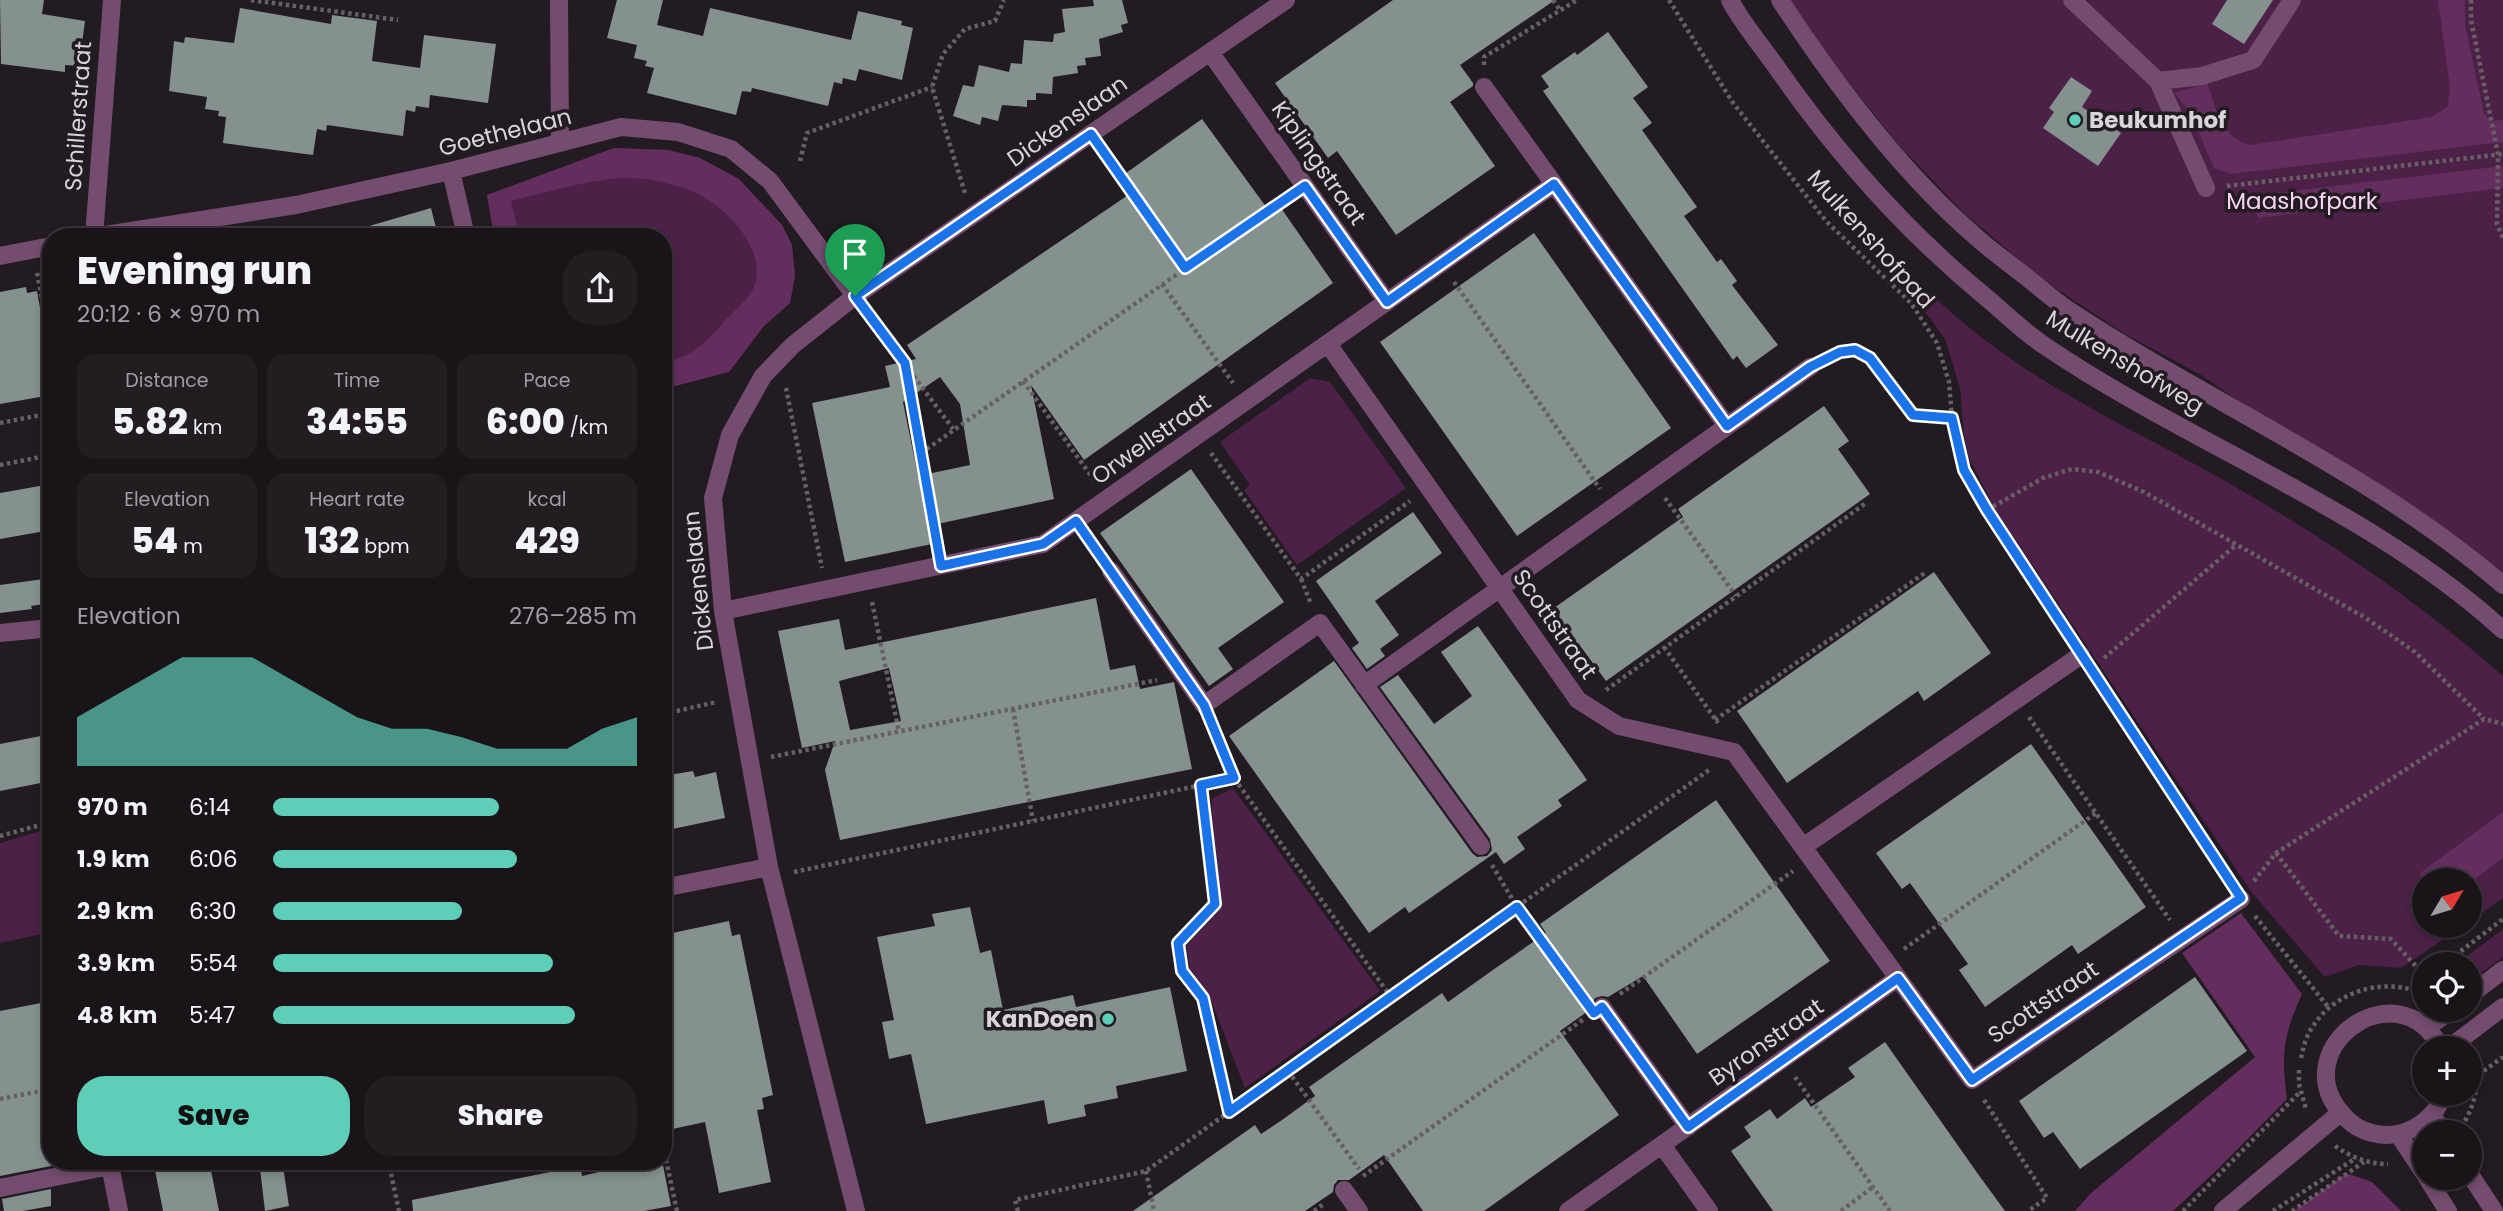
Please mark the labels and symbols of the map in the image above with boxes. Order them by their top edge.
street label: Schillerstraat [57,40,99,192]
street label: Dickenslaan [1000,68,1134,174]
street label: Kiplingstraat [1264,94,1374,232]
street label: Goethelaan [435,100,575,164]
place label: Beukumhof [2089,104,2226,136]
marker: Beukumhof [2067,112,2083,128]
street label: Mulkenshofpad [1800,163,1942,315]
park label: Maashofpark [2226,185,2378,217]
pin [825,224,885,296]
street label: Mulkenshofweg [2040,302,2210,422]
street label: Orwellstraat [1085,386,1217,492]
street label: Dickenslaan [675,510,721,652]
street label: Scottstraat [1505,563,1605,685]
north arrow [2412,868,2482,938]
street label: Scottstraat [1981,953,2105,1051]
street label: Byronstraat [1702,991,1830,1093]
place label: KanDoen [986,1003,1094,1035]
marker: KanDoen [1100,1011,1116,1027]

